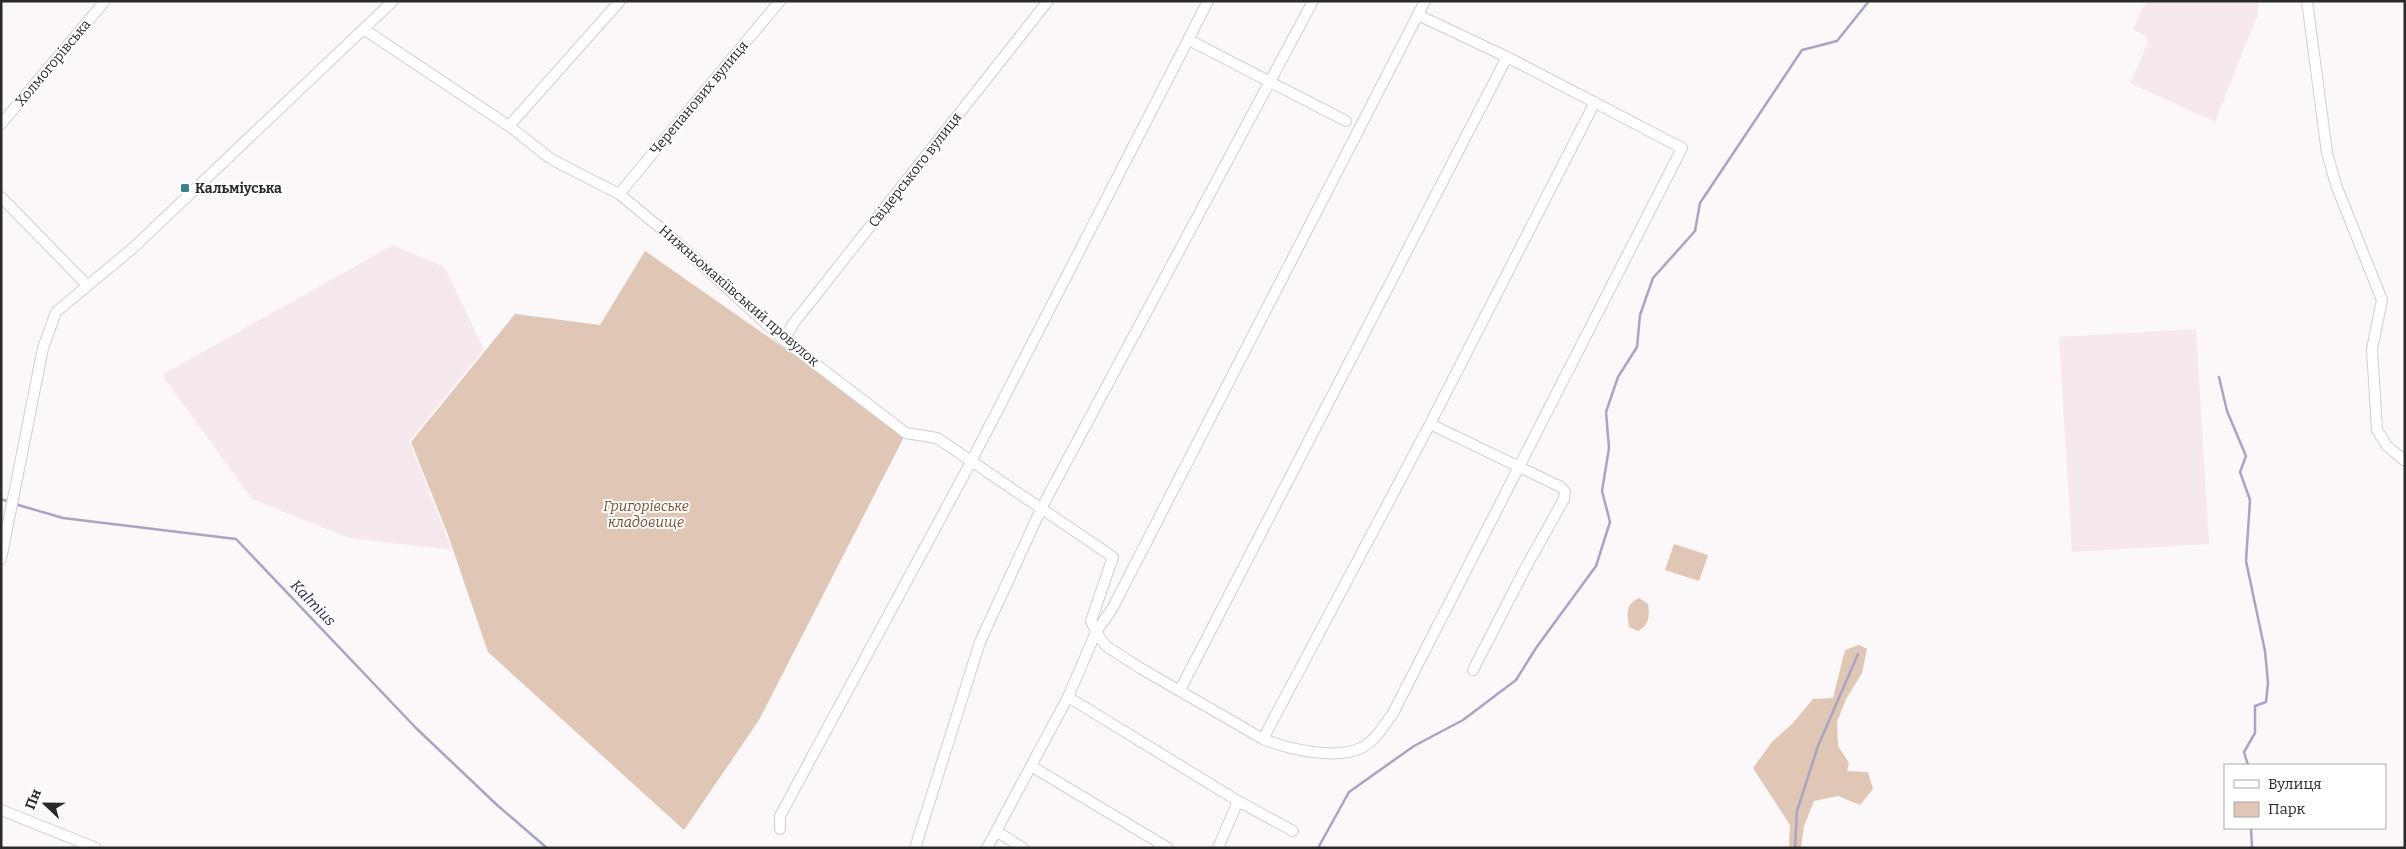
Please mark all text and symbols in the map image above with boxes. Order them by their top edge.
street label: Холмогорівська [12,16,94,110]
street label: Черепанових вулиця [646,37,752,159]
street label: Свiдерського вулиця [865,109,965,231]
place label: Кальміуська [195,180,282,197]
marker: Кальміуська [179,182,191,194]
street label: Нижньомакіївський провулок [655,222,823,371]
park label: Григорівське кладовище [603,498,689,531]
water label: Kalmius [287,576,339,630]
legend [2224,764,2386,829]
text: Вулиця [2268,775,2322,793]
north arrow [20,779,70,829]
text: Пн [22,787,45,812]
text: Парк [2268,800,2306,818]

